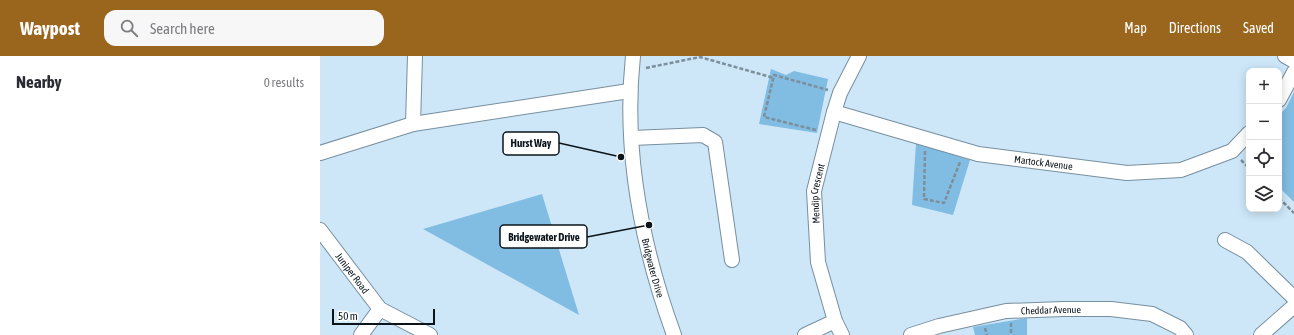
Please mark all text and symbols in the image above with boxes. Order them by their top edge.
search box [104,10,384,46]
text: Waypost [20,17,80,39]
icon: search [118,17,140,39]
text: Search here [150,20,215,37]
text: Map [1124,20,1147,36]
text: Directions [1169,20,1221,36]
text: Saved [1243,20,1274,36]
map controls [1246,68,1282,212]
button: + [1246,68,1282,104]
text: Nearby [16,72,62,92]
text: 0 results [264,75,304,90]
button: − [1246,104,1282,140]
callout: Hurst Way [503,132,559,155]
text: Hurst Way [511,137,552,149]
button: locate [1246,140,1282,176]
street label: Martock Avenue [1013,154,1074,172]
street label: Mendip Crescent [809,162,827,224]
button: layers [1246,176,1282,212]
callout: Bridgewater Drive [500,225,587,248]
text: Bridgewater Drive [508,231,580,243]
street label: Bridgwater Drive [640,237,666,299]
street label: Juniper Road [333,251,371,296]
street label: Cheddar Avenue [1021,304,1081,316]
scale bar [332,307,435,326]
text: 50 m [338,310,358,322]

